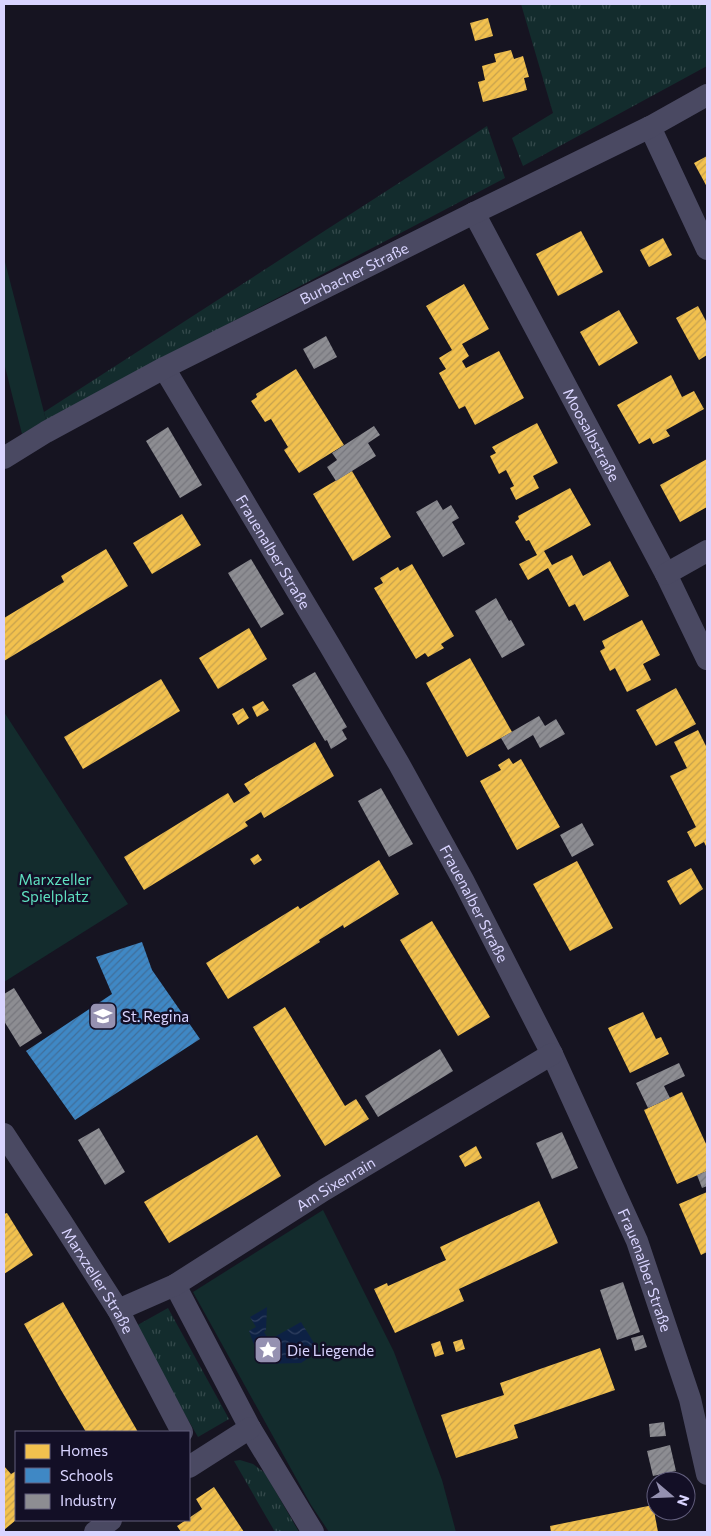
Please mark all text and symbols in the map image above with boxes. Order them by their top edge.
street label: Burbacher Straße [297,238,411,308]
street label: Moosalbstraße [560,385,624,484]
street label: Frauenalber Straße [233,491,315,612]
street label: Frauenalber Straße [436,842,512,965]
park label: Marxzeller Spielplatz [19,870,91,905]
school or university icon: St. Regina [88,1001,118,1031]
place label: St. Regina [122,1007,189,1025]
street label: Am Sixenrain [292,1153,378,1215]
street label: Frauenalber Straße [614,1206,676,1334]
street label: Marxzeller Straße [58,1224,138,1336]
place icon: Die Liegende [253,1335,283,1365]
place label: Die Liegende [287,1341,374,1359]
legend [15,1431,190,1521]
text: Homes [60,1441,108,1459]
text: Schools [60,1466,114,1484]
north arrow [646,1471,696,1521]
text: Industry [60,1491,117,1509]
text: N [674,1493,694,1508]

